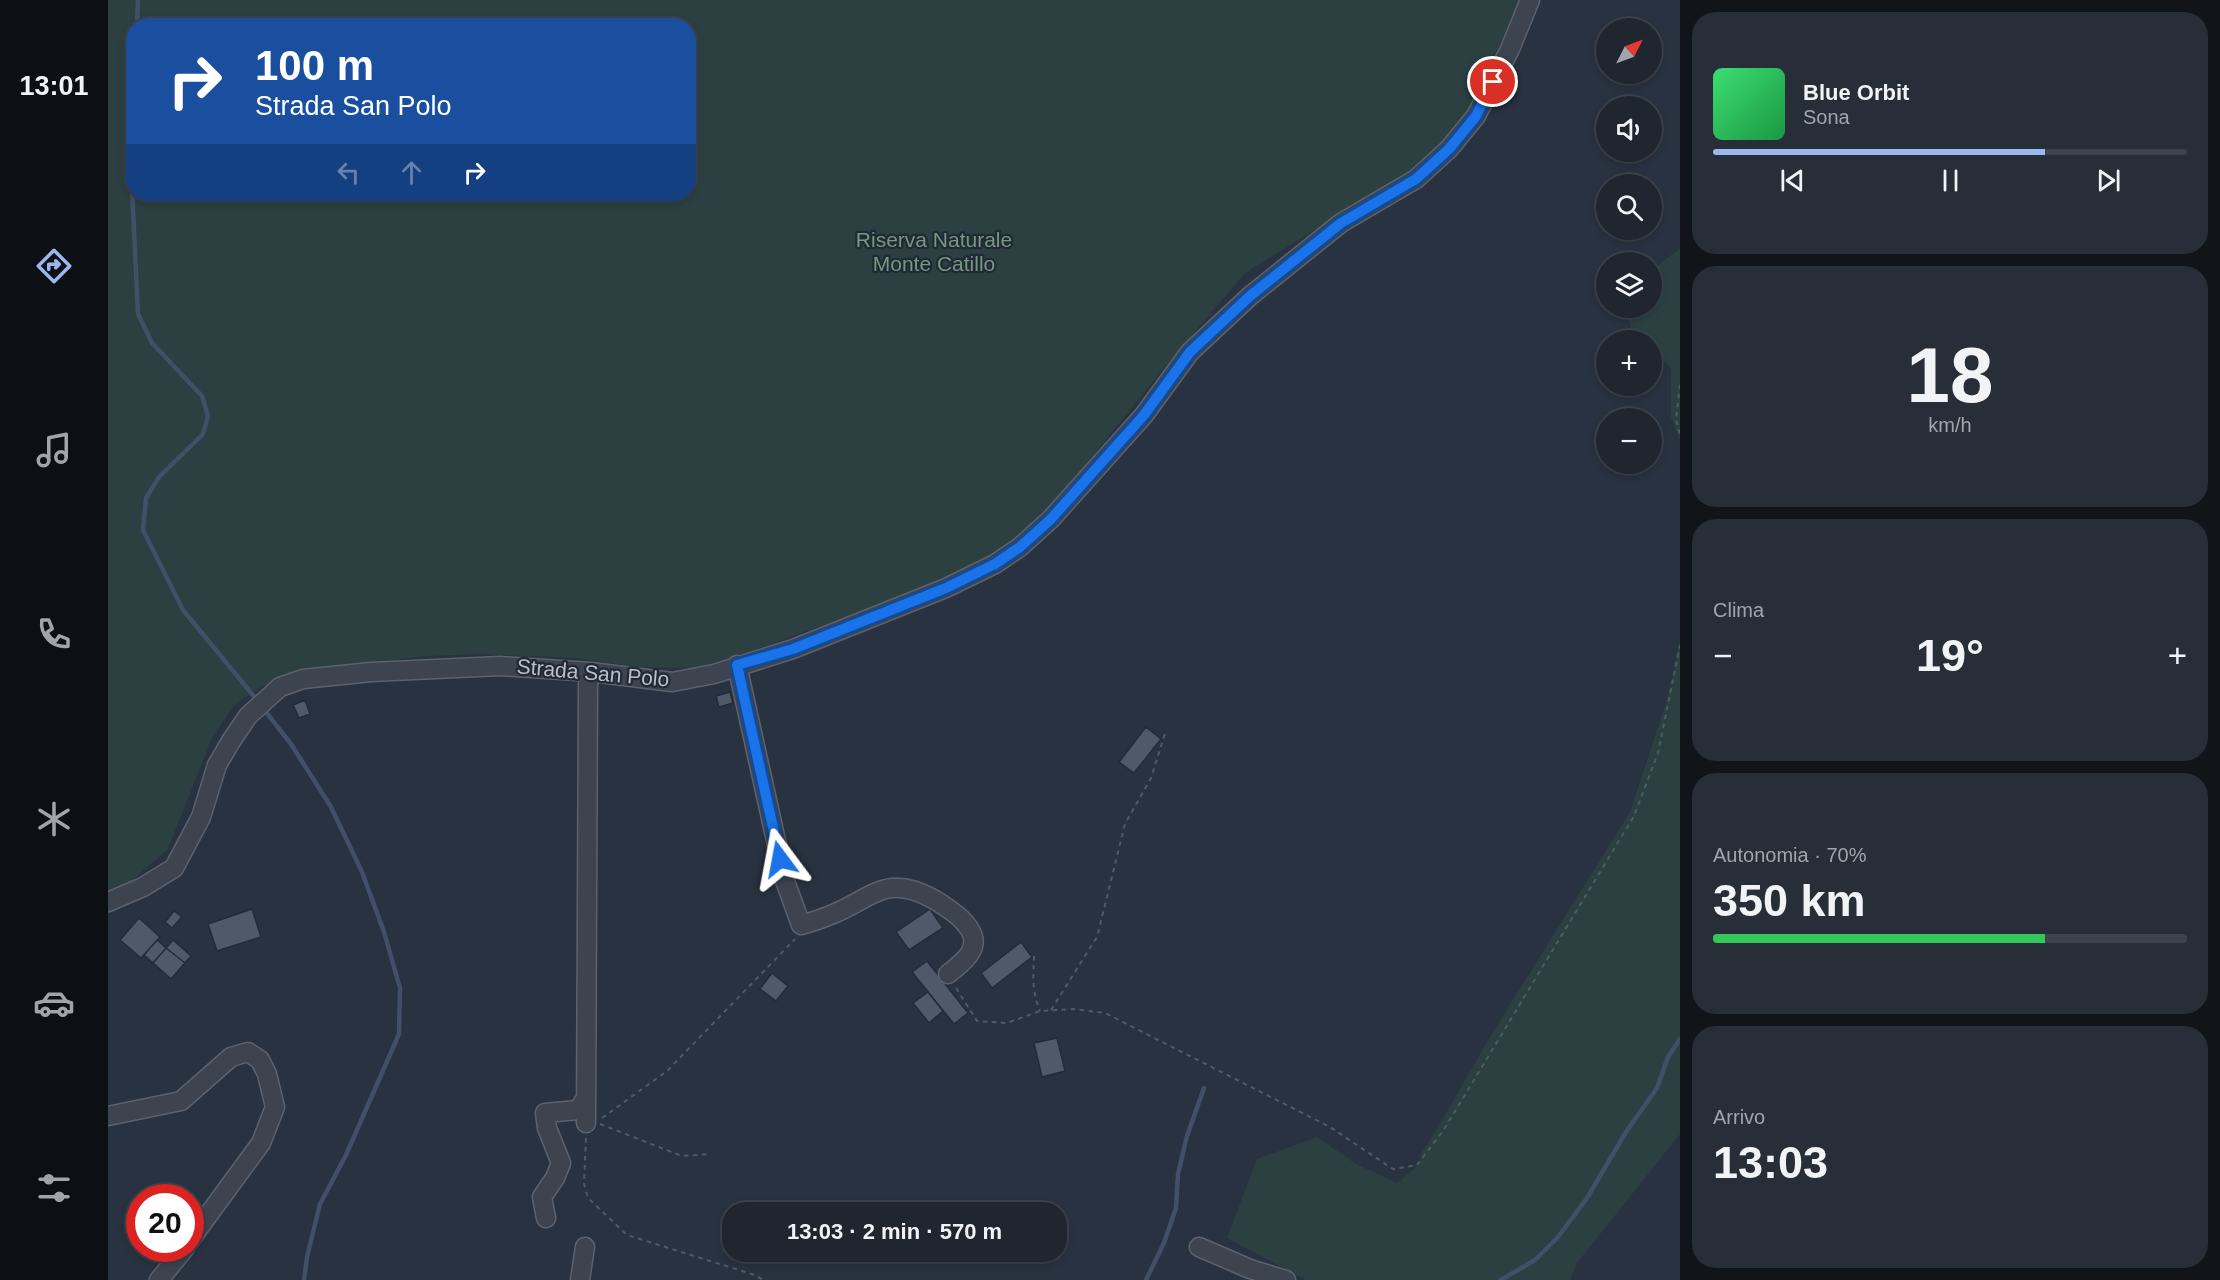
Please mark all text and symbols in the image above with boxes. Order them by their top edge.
north arrow [1596,18,1662,84]
map controls [1596,18,1662,474]
icon: right [156,42,234,120]
text: 100 m [255,42,374,89]
pin [1467,56,1518,107]
icon: arrive [1476,65,1509,98]
text: 13:01 [19,71,89,101]
text: Blue Orbit [1803,80,1909,105]
text: Strada San Polo [255,91,452,121]
button: sound [1596,96,1662,162]
text: Sona [1803,106,1850,128]
icon: left [332,156,365,189]
icon: ahead [395,156,428,189]
icon: right [458,156,491,189]
icon: previous [1776,164,1809,197]
icon: pause [1934,164,1967,197]
icon: next [2092,164,2125,197]
button: search [1596,174,1662,240]
park label: Riserva Naturale Monte Catillo [856,228,1012,275]
icon: directions [33,245,75,287]
button: layers [1596,252,1662,318]
button: + [1596,330,1662,396]
text: 18 [1907,331,1993,419]
button: − [1596,408,1662,474]
text: km/h [1928,414,1972,436]
icon: music [33,429,75,471]
text: Clima [1713,599,1764,621]
icon: phone [33,613,75,655]
text: 19° [1916,630,1984,681]
text: − [1713,637,1732,674]
text: + [2168,637,2187,674]
street label: Strada San Polo [516,654,670,691]
icon: climate [33,798,75,840]
position arrow [748,827,812,891]
text: Autonomia · 70% [1713,844,1866,866]
text: 350 km [1713,875,1866,926]
icon: car [33,982,75,1024]
text: Arrivo [1713,1106,1765,1128]
text: 13:03 [1713,1137,1828,1188]
icon: filters [33,1167,75,1209]
speed limit sign: 20 [126,1184,204,1262]
text: 13:03 · 2 min · 570 m [787,1219,1002,1244]

